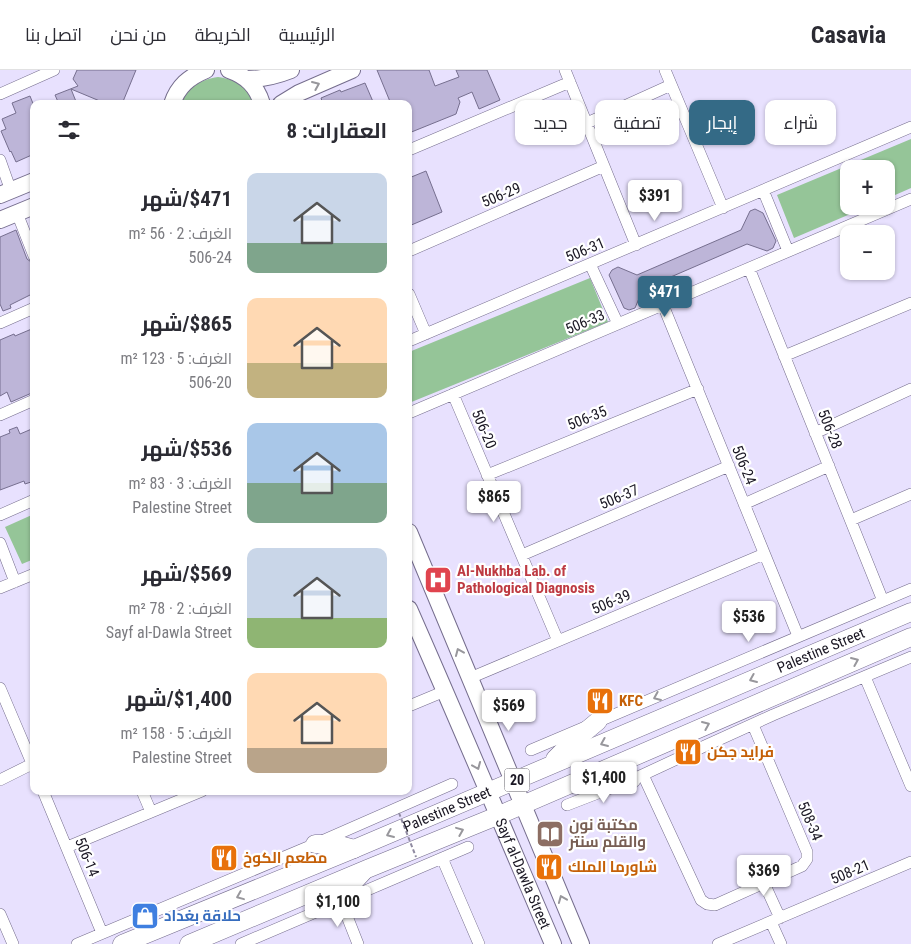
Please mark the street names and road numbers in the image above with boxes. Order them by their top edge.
street label: 506-29 [479,179,523,211]
street label: 506-31 [563,234,607,266]
street label: 506-33 [563,306,607,338]
street label: 506-35 [565,402,609,434]
street label: 506-20 [468,407,500,451]
street label: 506-28 [814,407,846,451]
street label: 506-24 [728,443,760,487]
street label: 506-37 [597,481,641,513]
street label: 506-39 [589,586,633,618]
street label: Palestine Street [774,624,867,677]
road number: 20 [504,768,530,792]
street label: Palestine Street [401,783,494,836]
street label: 508-34 [794,799,826,843]
street label: Sayf al-Dawla Street [491,815,554,932]
street label: 506-14 [71,835,103,879]
street label: 508-21 [828,856,872,888]

